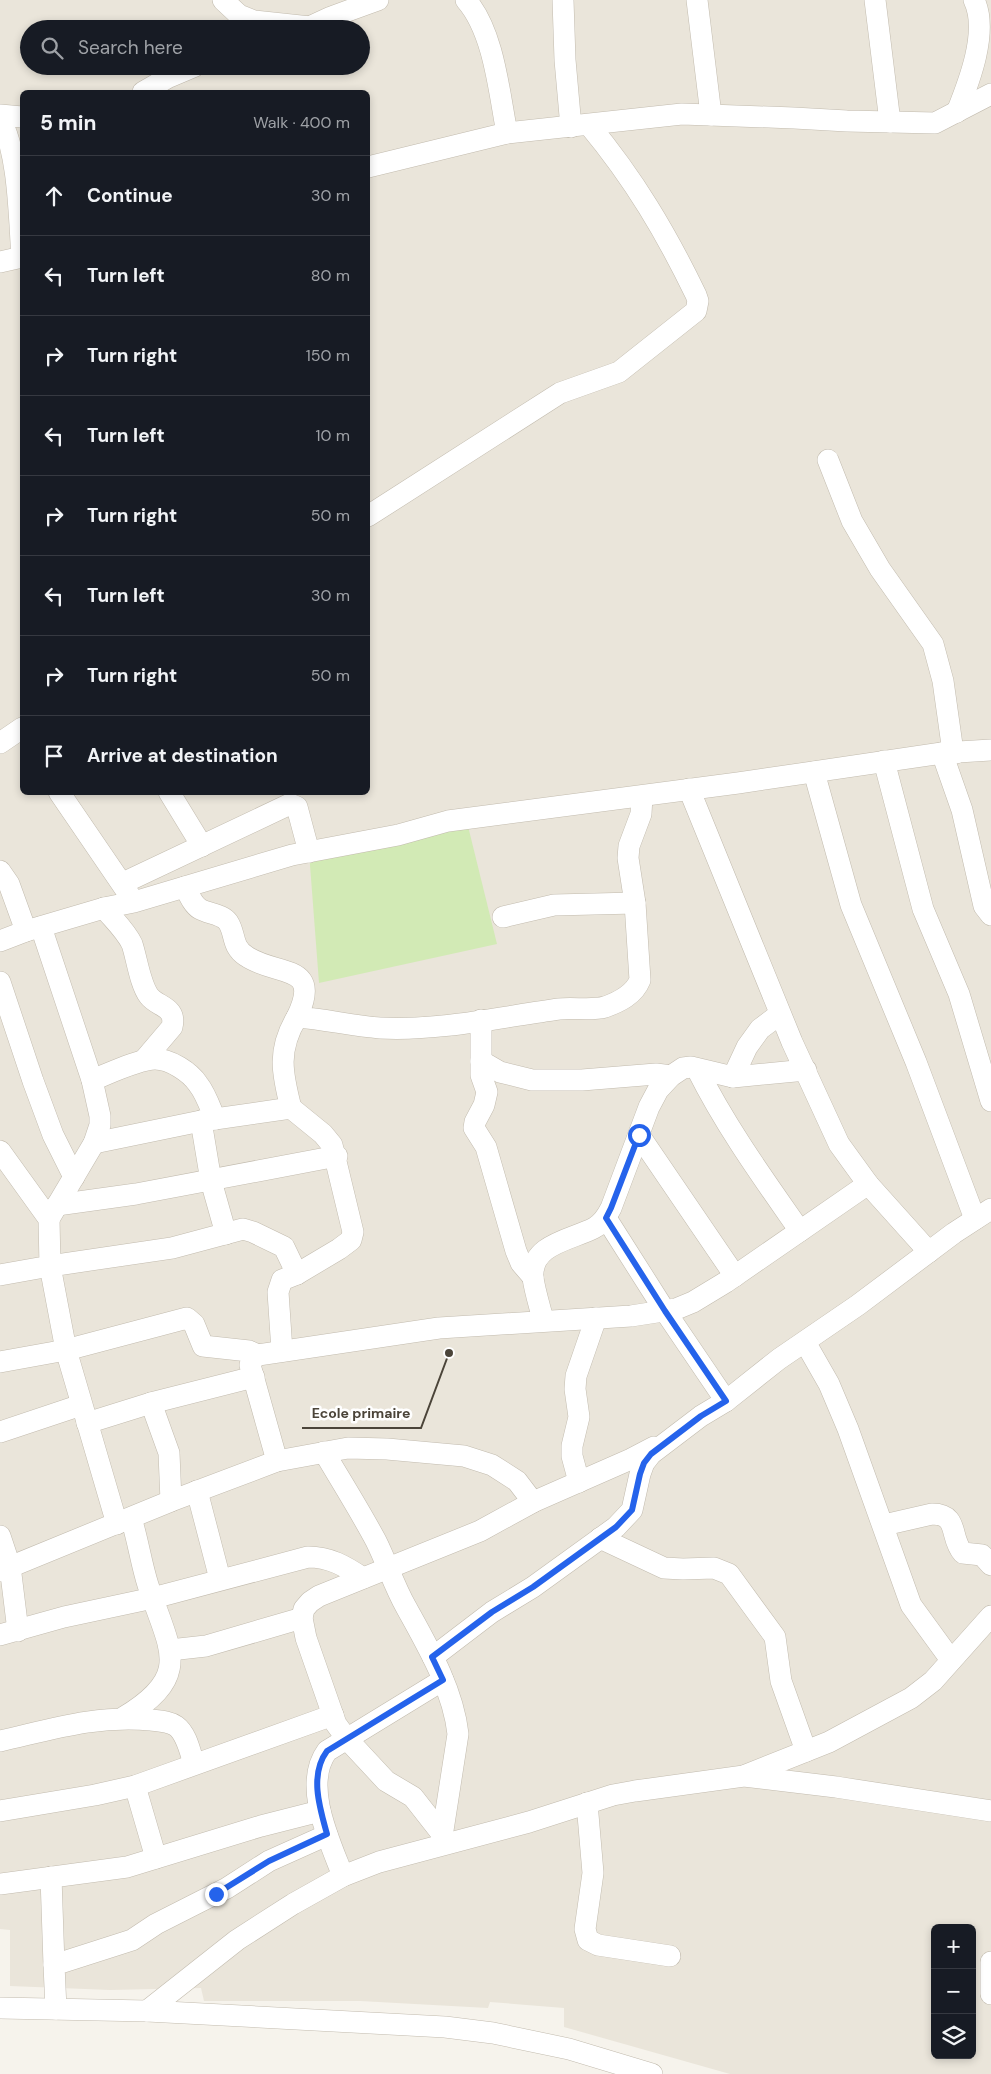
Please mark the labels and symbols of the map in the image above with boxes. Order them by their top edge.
route start [628,1124,651,1147]
callout: Ecole primaire [302,1399,421,1428]
text: Ecole primaire [312,1404,410,1422]
route end [205,1883,228,1906]

